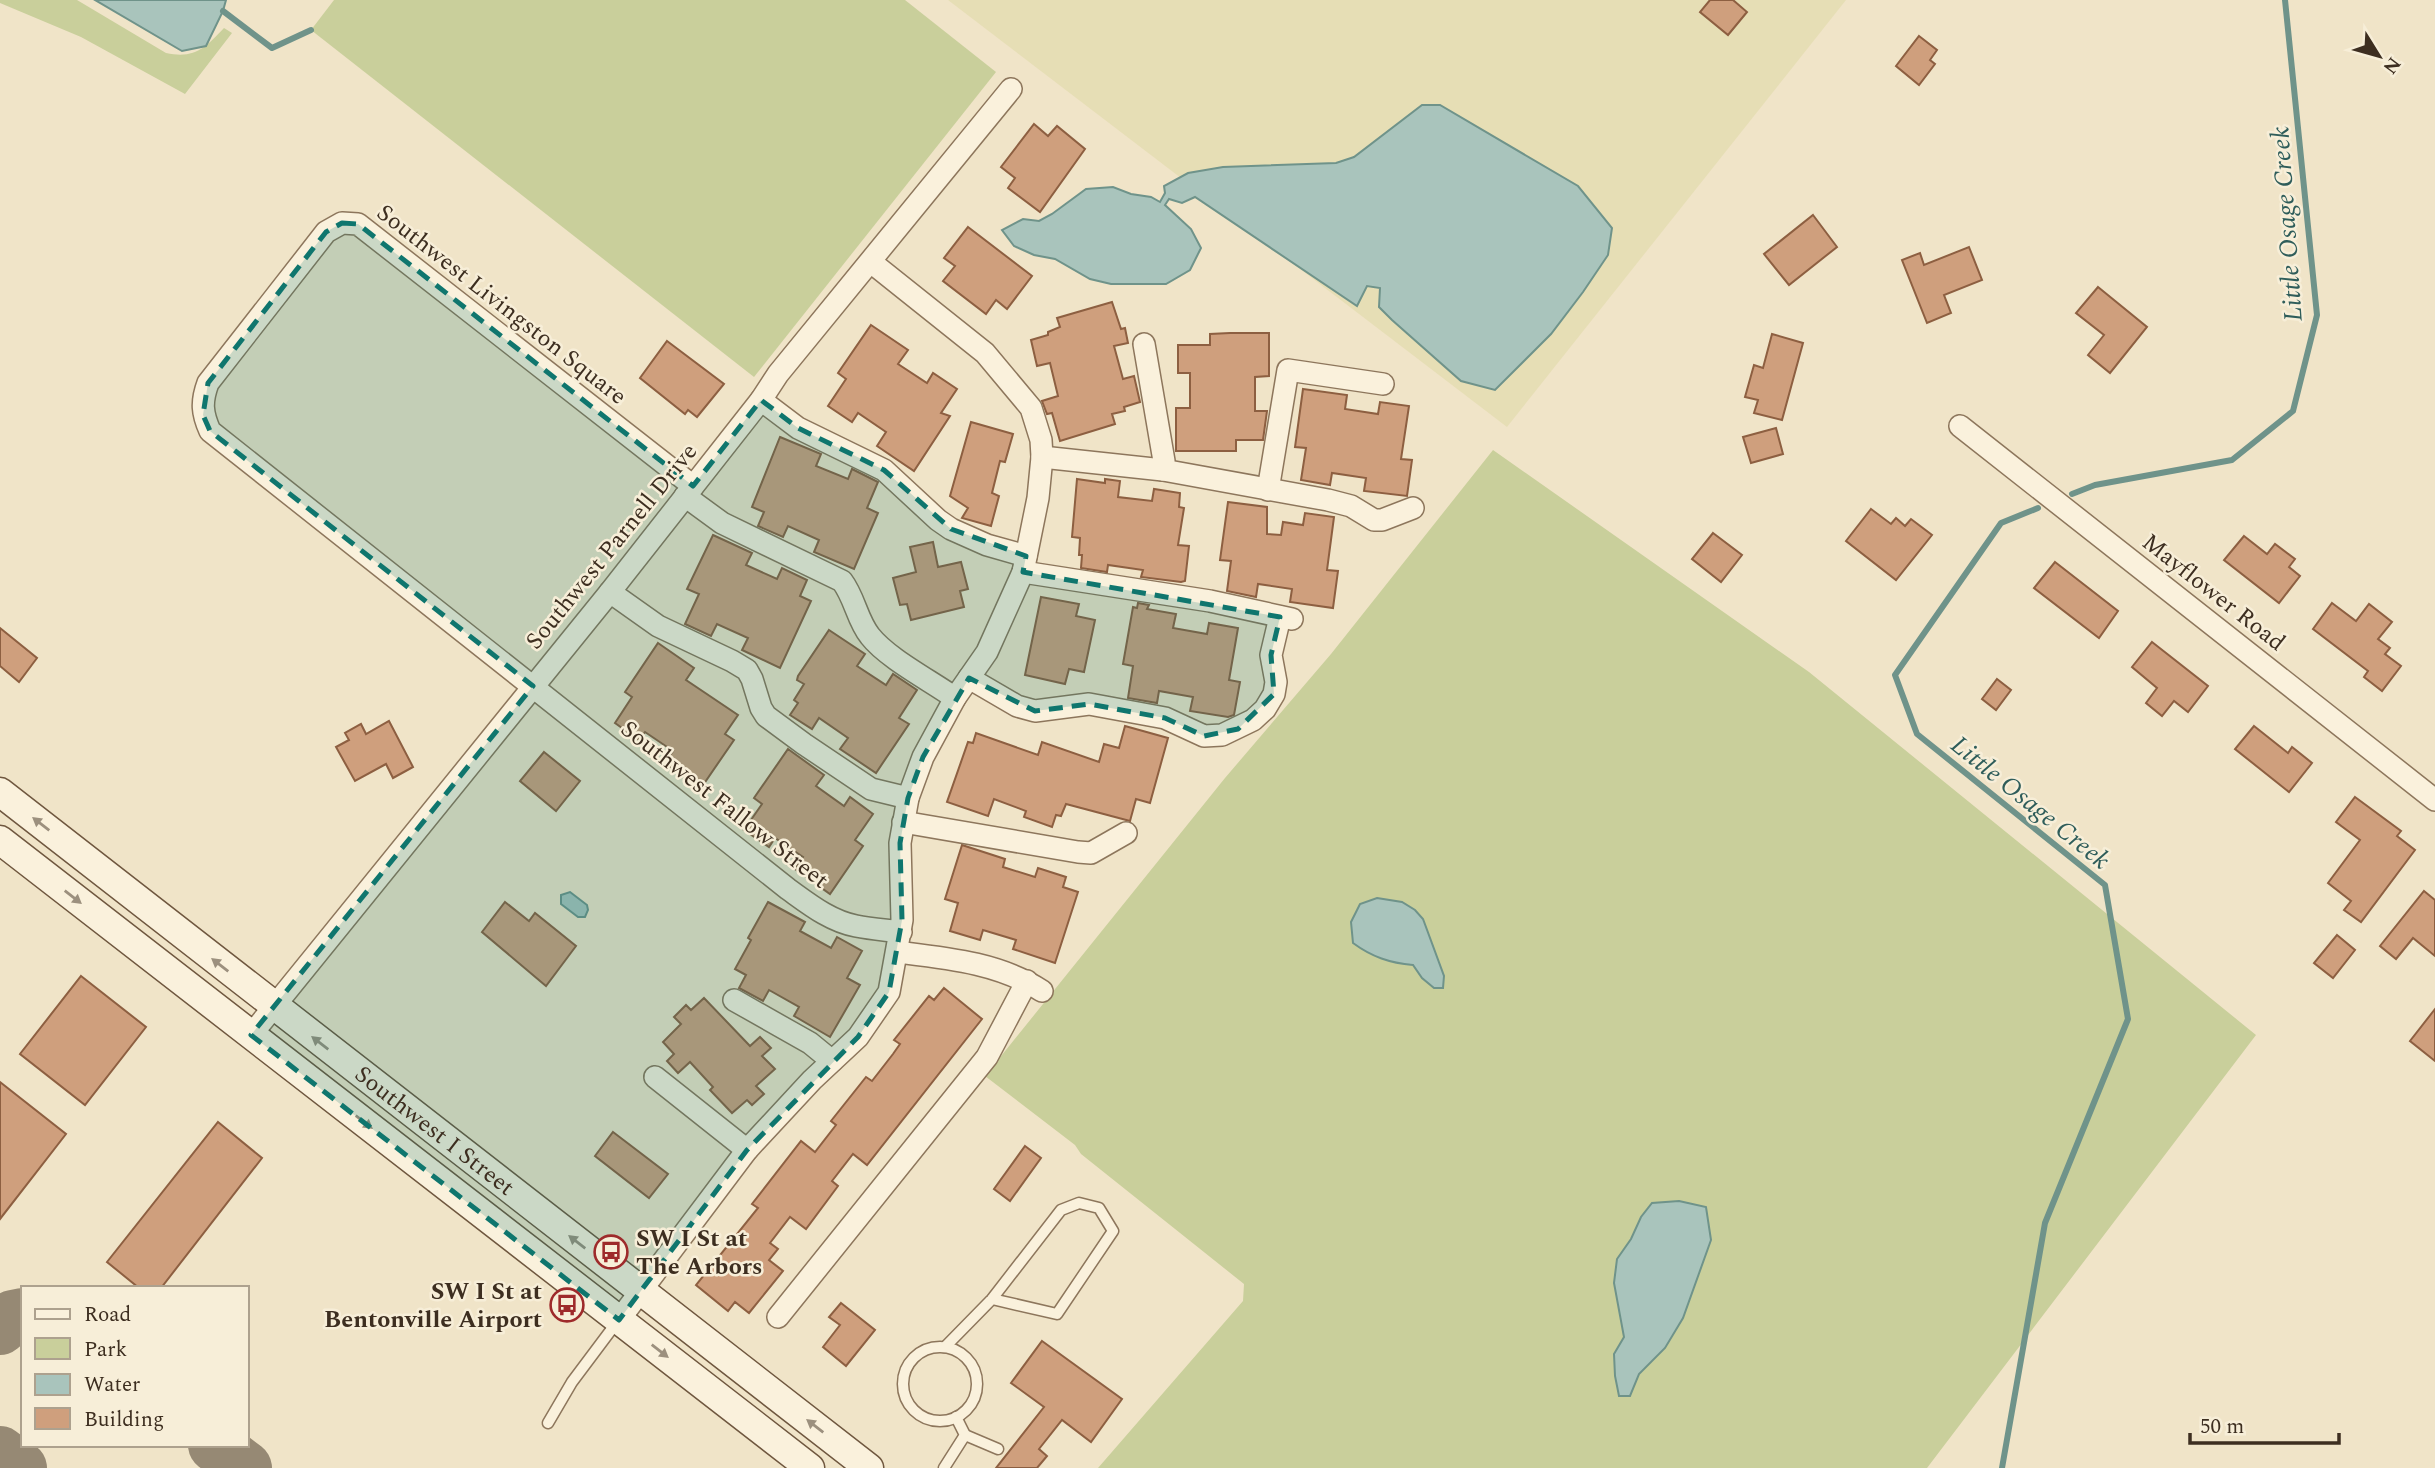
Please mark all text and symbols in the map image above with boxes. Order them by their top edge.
north arrow [2344,21,2414,91]
text: N [2375,50,2408,80]
water label: Little Osage Creek [2260,125,2314,323]
street label: Southwest Livingston Square [369,195,634,414]
street label: Southwest Parnell Drive [517,436,707,658]
street label: Mayflower Road [2134,525,2293,660]
street label: Southwest Fallow Street [612,712,836,898]
water label: Little Osage Creek [1942,726,2119,880]
one-way arrow [32,818,50,832]
one-way arrow [64,889,82,904]
one-way arrow [211,958,229,972]
one-way arrow [311,1035,329,1050]
street label: Southwest I Street [346,1057,522,1205]
one-way arrow [354,1114,372,1129]
place label: SW I St at The Arbors [636,1221,762,1285]
bus stop icon: SW I St at The Arbors [592,1233,630,1271]
one-way arrow [568,1235,586,1250]
place label: SW I St at Bentonville Airport [324,1274,542,1338]
legend [21,1286,248,1447]
bus stop icon: SW I St at Bentonville Airport [548,1286,586,1324]
text: Road [84,1299,131,1331]
text: Park [84,1334,128,1366]
one-way arrow [650,1344,668,1359]
text: Water [84,1369,140,1401]
scale bar [2190,1402,2339,1446]
text: Building [84,1404,164,1436]
text: 50 m [2200,1411,2244,1443]
one-way arrow [806,1420,824,1434]

